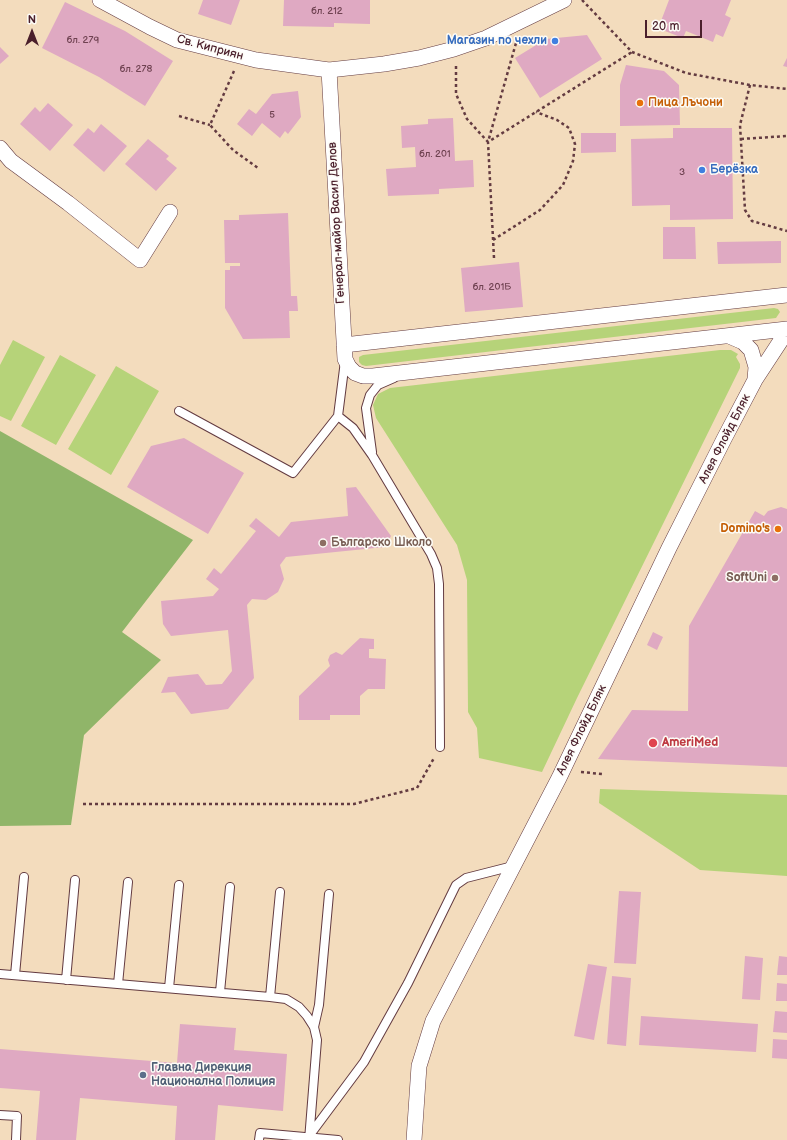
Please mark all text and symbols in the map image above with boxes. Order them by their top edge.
house number: бл. 212 [311,5,343,17]
north arrow [12,12,52,52]
scale bar [647,12,704,38]
text: N [28,13,36,26]
text: 20 m [652,19,679,34]
street label: Св. Киприян [175,32,245,64]
house number: бл. 279 [67,34,99,46]
place label: Магазин по чехли [447,34,547,48]
marker: Магазин по чехли [550,36,560,46]
house number: бл. 278 [120,63,152,75]
place label: Пица Лъчони [648,96,723,110]
marker: Пица Лъчони [635,98,645,108]
house number: 5 [269,109,275,121]
street label: Генерал-майор Васил Делов [326,142,348,304]
house number: бл. 201 [419,148,451,160]
place label: Берёзка [710,163,758,177]
marker: Берёзка [697,165,707,175]
house number: 3 [679,166,685,178]
house number: бл. 201Б [473,281,511,293]
street label: Алея Флойд Бляк [696,392,754,486]
place label: Domino's [720,522,770,536]
marker: Domino's [773,524,783,534]
place label: Българско Школо [331,536,432,550]
marker: Българско Школо [318,538,328,548]
place label: SoftUni [726,571,767,585]
marker: SoftUni [770,573,780,583]
street label: Алея Флойд Бляк [554,683,610,777]
place label: AmeriMed [662,736,718,750]
marker: AmeriMed [647,737,659,749]
place label: Главна Дирекция Национална Полиция [151,1061,275,1089]
marker: Главна Дирекция Национална Полиция [138,1070,148,1080]

